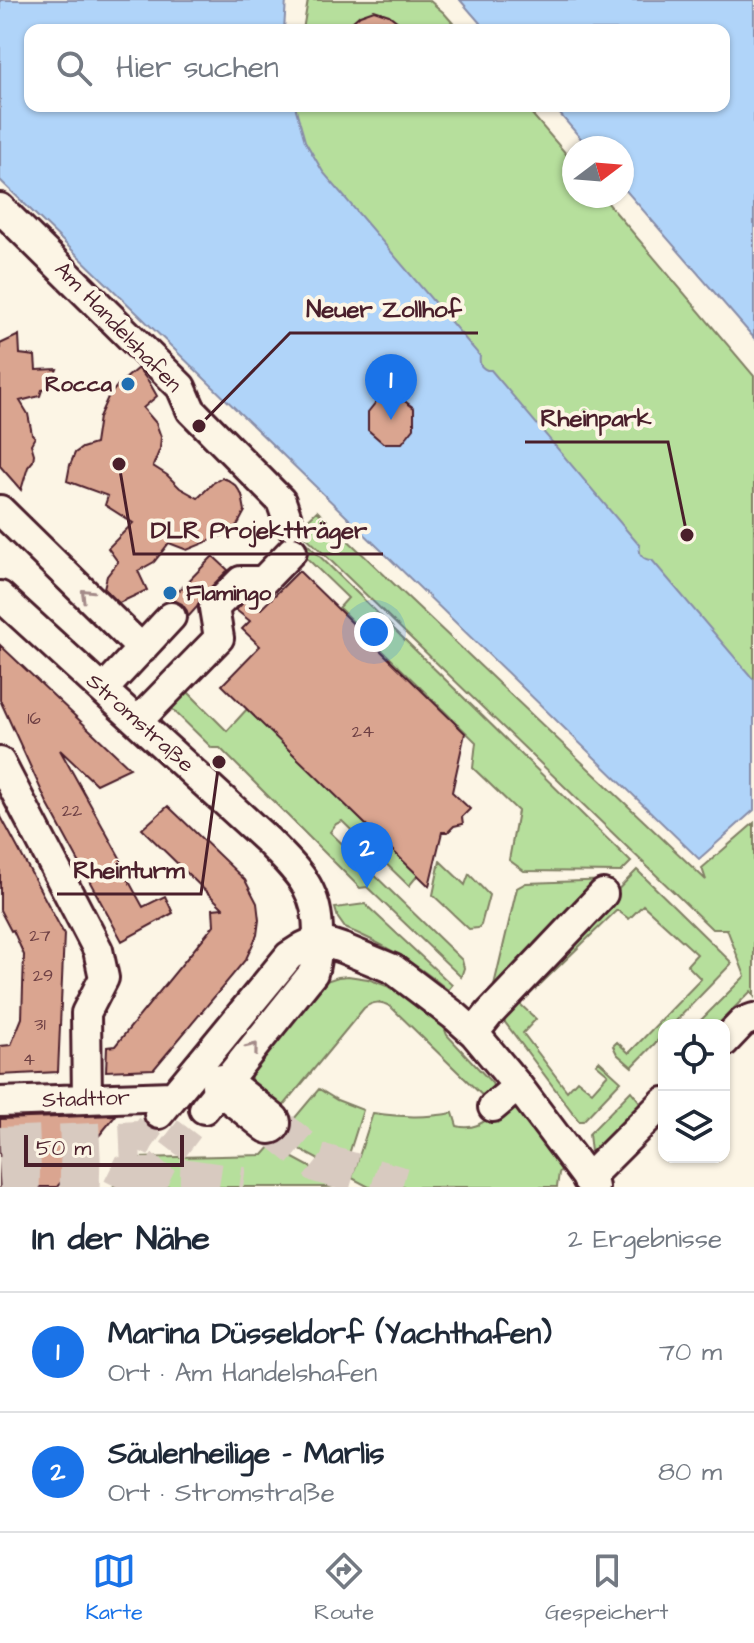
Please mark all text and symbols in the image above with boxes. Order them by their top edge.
search box [24,24,730,112]
icon: search [52,46,96,90]
text: Hier suchen [116,47,279,89]
north arrow [562,136,634,208]
street label: Am Handelshafen [47,255,189,399]
callout: Neuer Zollhof [290,285,478,333]
text: Neuer Zollhof [306,293,463,327]
pin: 1 [365,354,417,420]
place label: Rocca [45,369,113,400]
marker: Rocca [119,375,137,393]
callout: Rheinpark [525,394,668,442]
text: Rheinpark [540,402,652,436]
callout: DLR Projektträger [134,506,383,554]
text: DLR Projektträger [151,514,368,549]
place label: Flamingo [186,578,272,610]
marker: Flamingo [161,584,179,602]
one-way arrow [81,589,95,603]
your location [354,612,394,652]
street label: Stromstraße [79,666,201,780]
house number: 16 [27,706,41,731]
house number: 24 [352,719,374,744]
house number: 22 [62,798,83,823]
pin: 2 [341,822,393,888]
callout: Rheinturm [57,846,201,894]
text: Rheinturm [73,854,185,888]
house number: 27 [29,923,51,948]
house number: 29 [33,963,53,988]
house number: 31 [34,1012,46,1037]
map controls [658,1019,730,1163]
button: locate [658,1019,730,1091]
one-way arrow [244,1043,258,1058]
house number: 4 [23,1047,35,1072]
street label: Stadttor [42,1082,130,1116]
button: layers [658,1091,730,1163]
scale bar [24,1131,184,1167]
text: 50 m [36,1133,91,1164]
text: In der Nähe [32,1215,210,1263]
text: 2 Ergebnisse [568,1221,722,1257]
text: Marina Düsseldorf (Yachthafen) [108,1313,552,1355]
text: 1 [56,1334,60,1370]
text: 70 m [659,1334,722,1370]
text: Ort · Am Handelshafen [108,1355,377,1391]
text: Säulenheilige - Marlis [108,1433,385,1475]
text: 2 [51,1454,65,1490]
text: 80 m [658,1454,722,1490]
text: Ort · Stromstraße [108,1475,335,1511]
tab: Karte [86,1549,143,1628]
tab: Route [314,1549,374,1628]
tab: Gespeichert [545,1549,668,1628]

